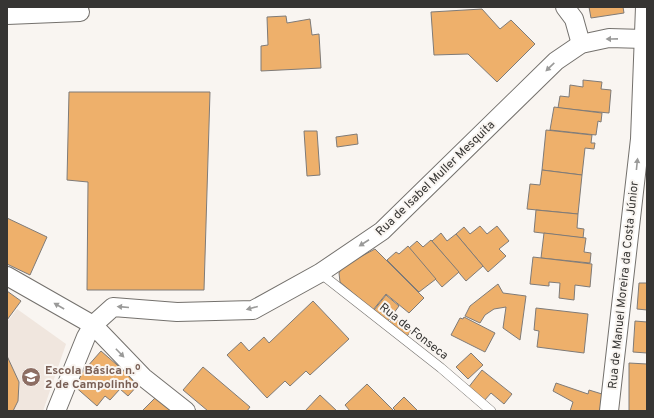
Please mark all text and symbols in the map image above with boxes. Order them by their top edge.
one-way arrow [605,36,618,42]
one-way arrow [545,62,555,72]
street label: Rua de Isabel Muller Mesquita [373,118,499,240]
one-way arrow [634,158,640,170]
street label: Rua de Manuel Moreira da Costa Júnior [605,180,643,390]
one-way arrow [359,239,369,247]
street label: Rua de Fonseca [376,300,451,364]
one-way arrow [53,302,65,309]
one-way arrow [117,304,129,311]
one-way arrow [246,305,258,311]
one-way arrow [115,348,125,358]
place label: Escola Básica n.º 2 de Campolinho [45,363,141,393]
school or university icon: Escola Básica n.º 2 de Campolinho [20,366,42,388]

